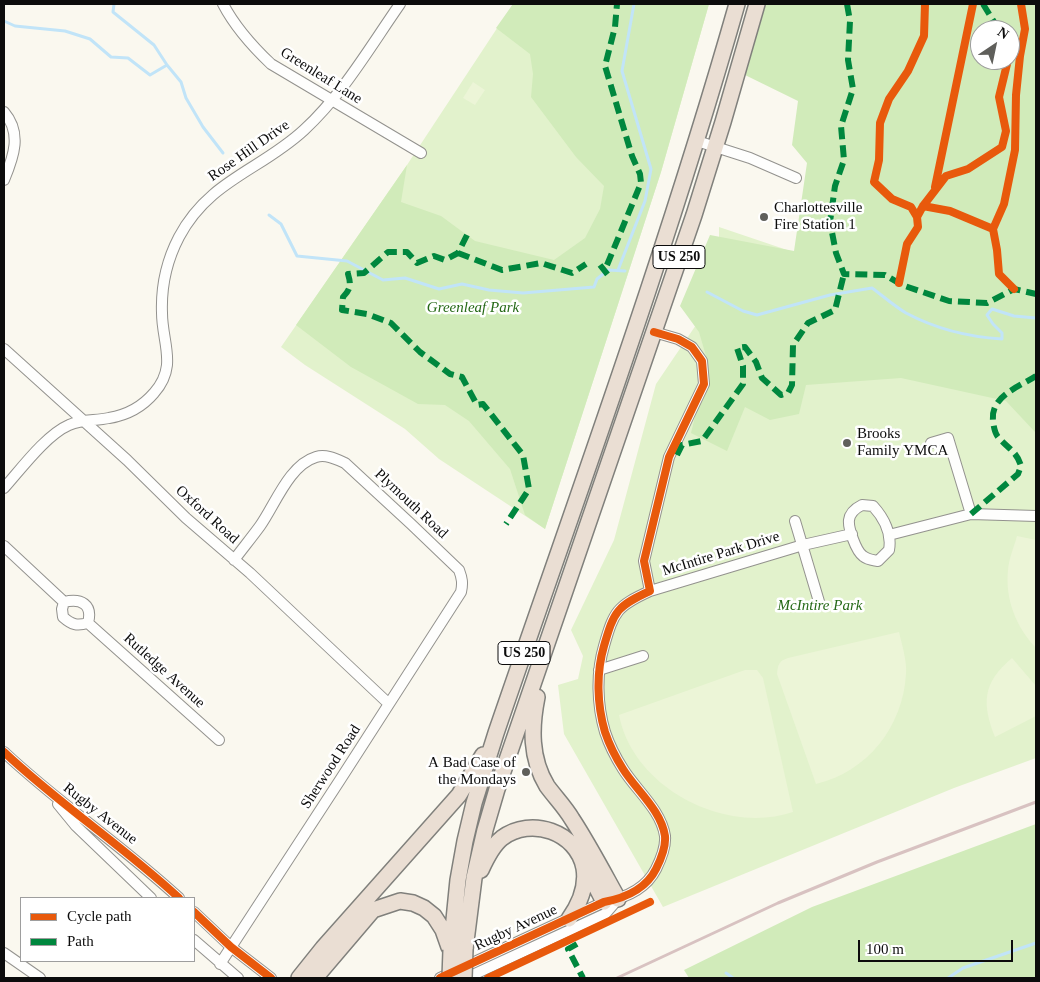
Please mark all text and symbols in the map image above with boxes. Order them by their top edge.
north arrow [970,20,1020,70]
text: N [995,24,1011,42]
street label: Greenleaf Lane [277,44,365,108]
street label: Rose Hill Drive [205,116,293,186]
place label: Charlottesville Fire Station 1 [774,199,862,234]
marker: Charlottesville Fire Station 1 [758,211,770,223]
road number: US 250 [653,246,705,268]
park label: Greenleaf Park [427,299,519,317]
place label: Brooks Family YMCA [857,425,948,460]
marker: Brooks Family YMCA [841,437,853,449]
street label: Plymouth Road [371,465,451,543]
street label: Oxford Road [172,482,242,548]
street label: McIntire Park Drive [660,528,782,580]
park label: McIntire Park [778,597,862,615]
street label: Rutledge Avenue [120,630,208,712]
road number: US 250 [498,641,550,664]
street label: Sherwood Road [297,722,365,812]
place label: A Bad Case of the Mondays [428,754,516,789]
marker: A Bad Case of the Mondays [520,766,532,778]
street label: Rugby Avenue [59,779,141,849]
legend [20,897,195,962]
street label: Rugby Avenue [472,901,560,955]
text: Cycle path [67,908,132,924]
scale bar [860,930,1015,962]
text: Path [67,933,94,949]
text: 100 m [866,941,904,957]

